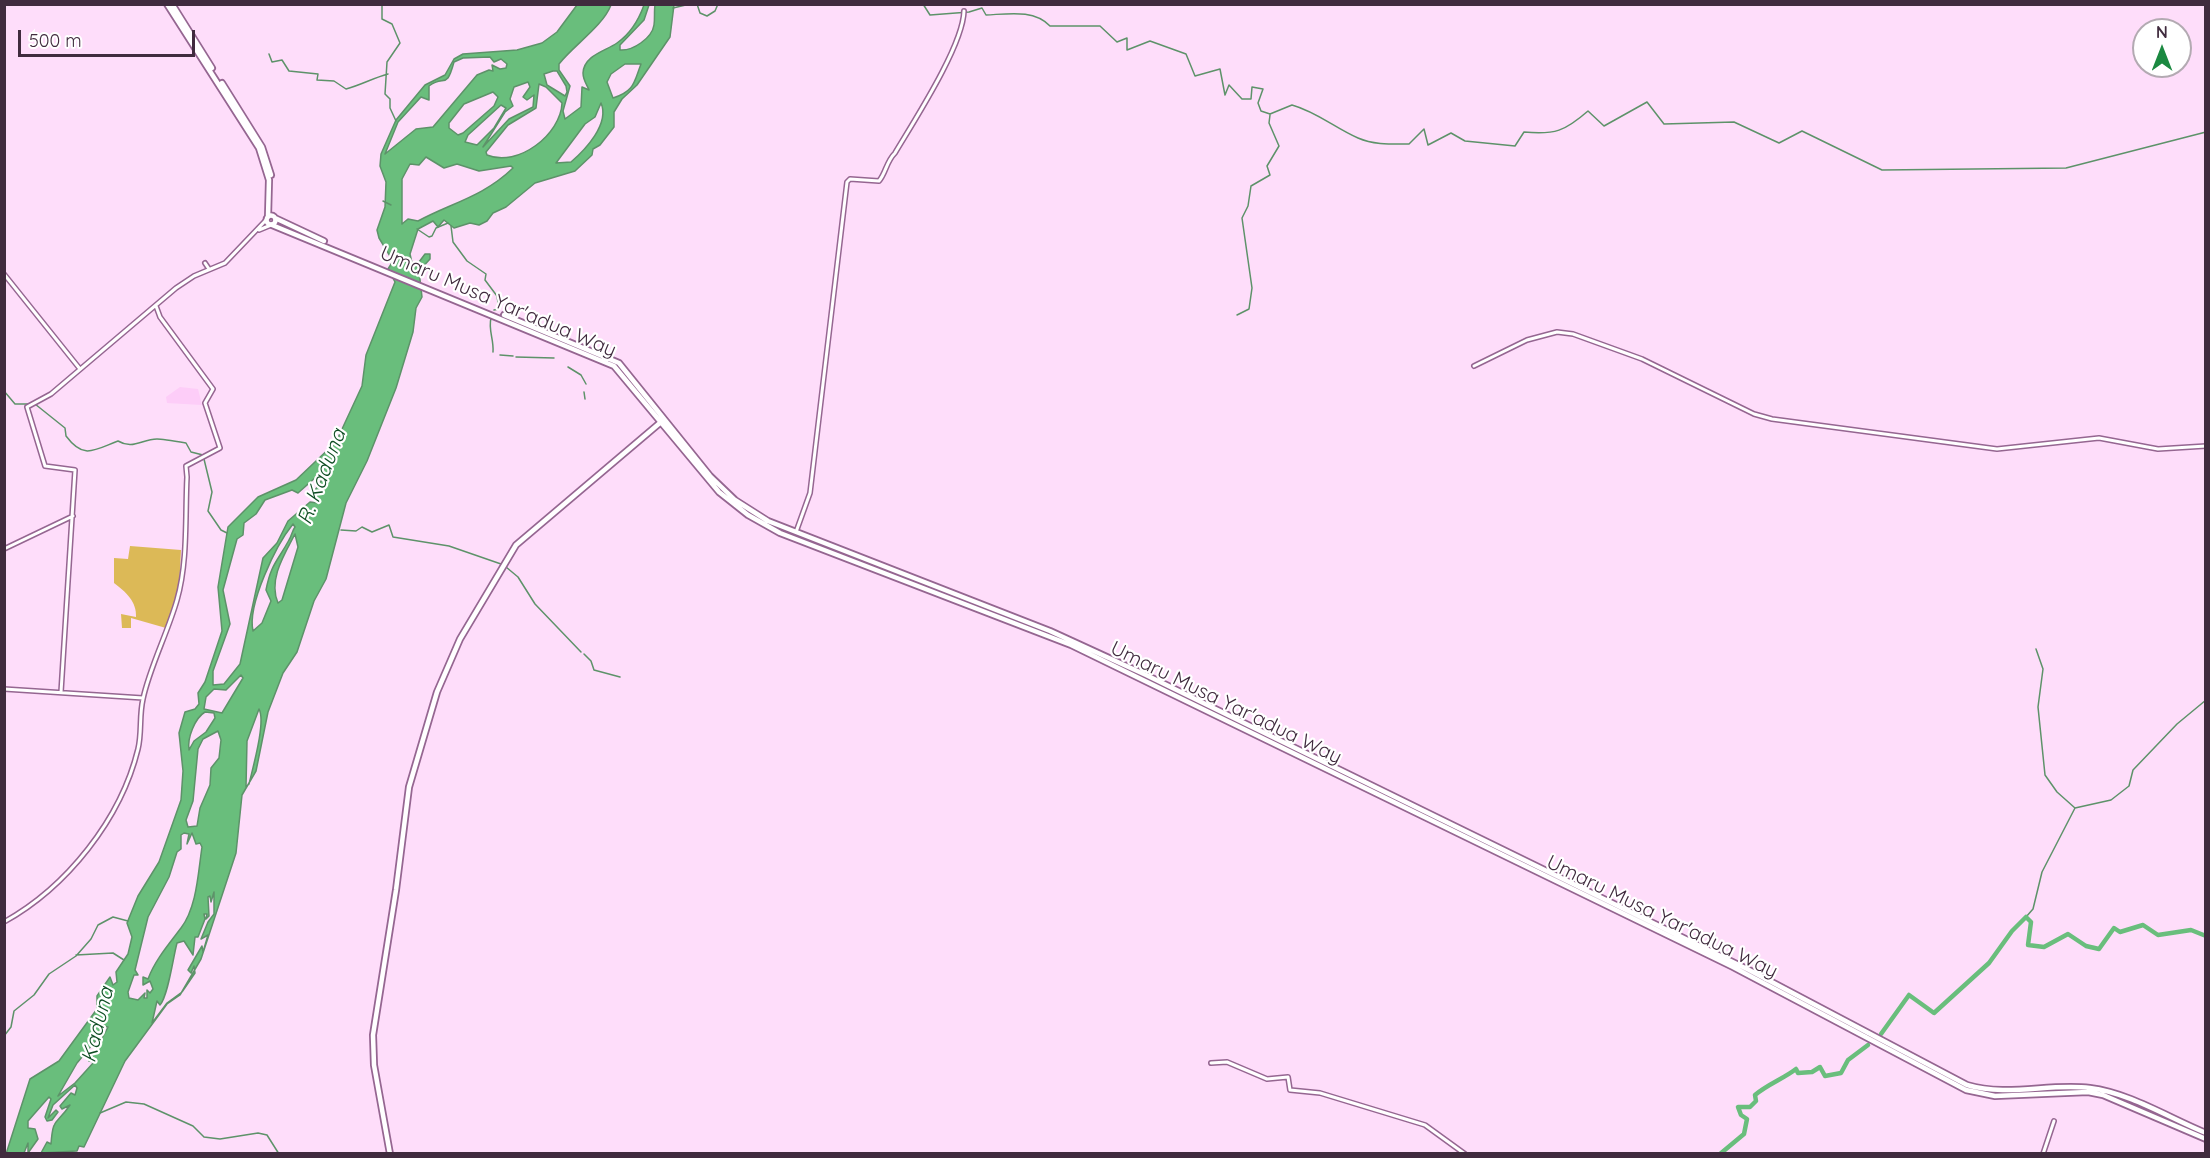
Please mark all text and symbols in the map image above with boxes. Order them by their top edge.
scale bar [21,18,198,56]
north arrow [2132,18,2192,78]
text: N [2156,22,2168,42]
text: 500 m [29,29,82,52]
street label: Umaru Musa Yar'adua Way [376,241,620,363]
water label: R. Kaduna [292,426,352,528]
street label: Umaru Musa Yar'adua Way [1106,636,1346,770]
street label: Umaru Musa Yar'adua Way [1542,850,1782,984]
water label: Kaduna [76,985,120,1065]

